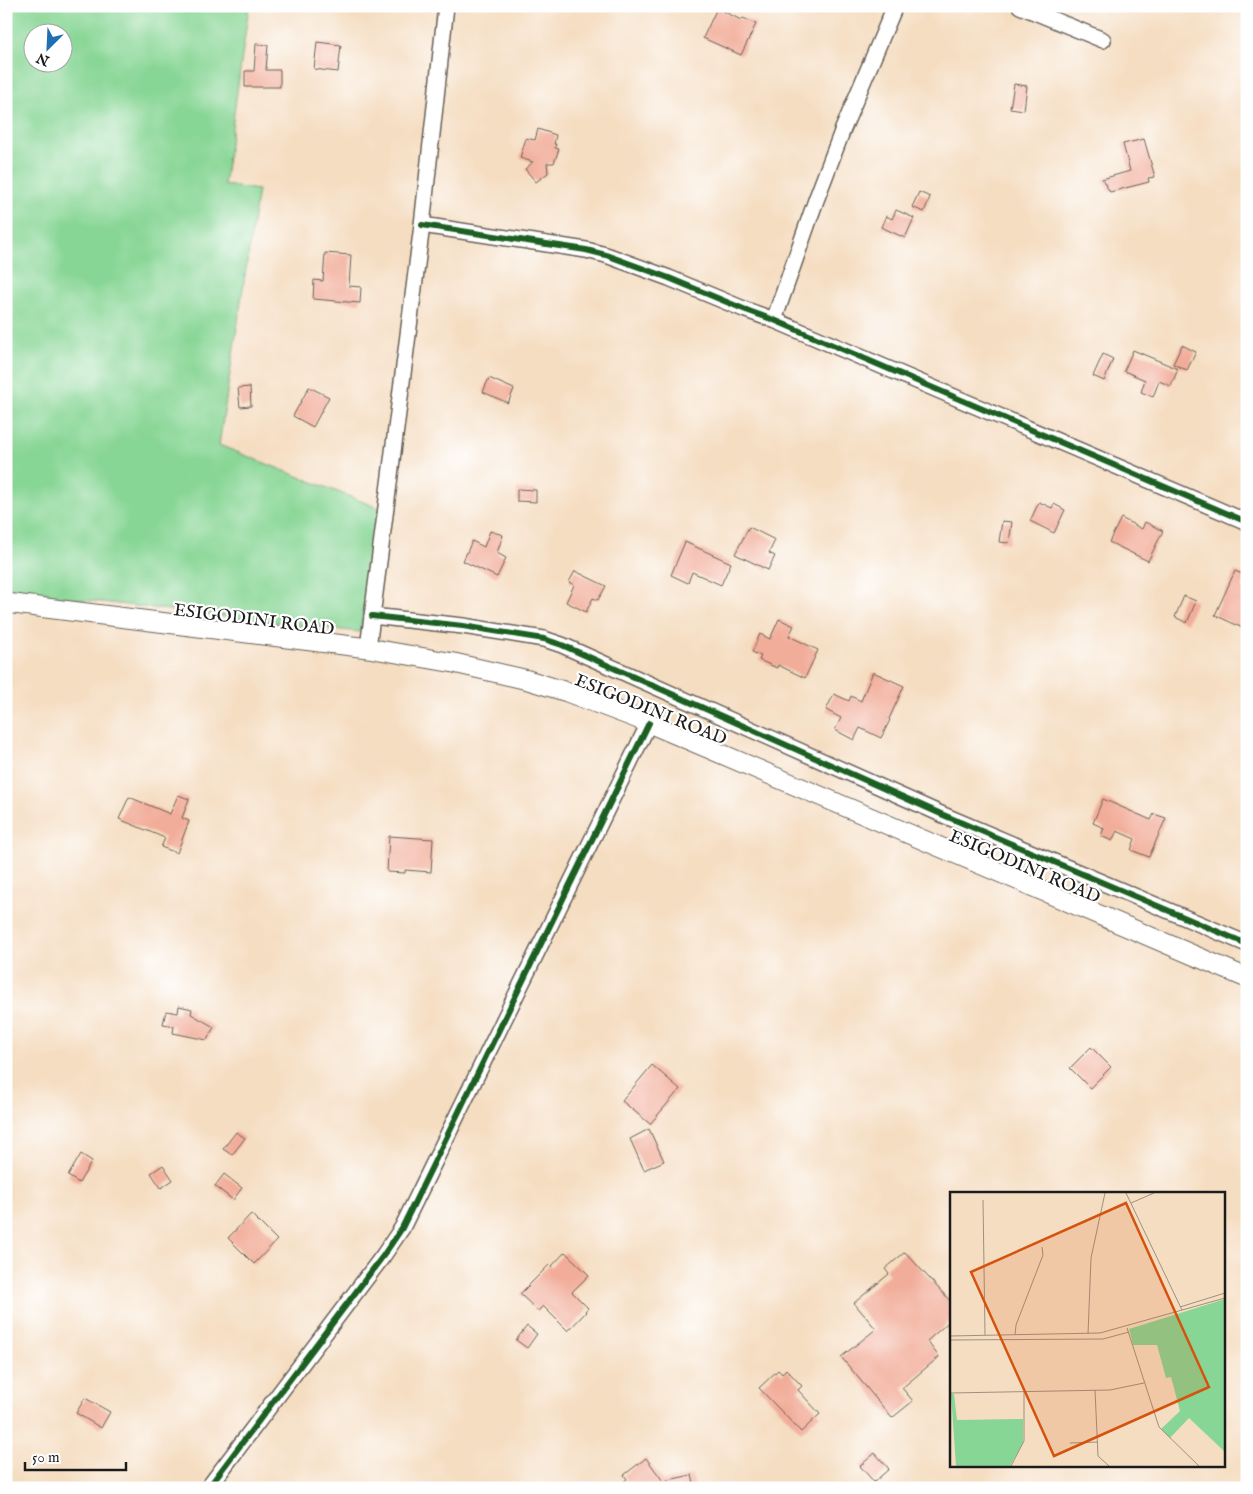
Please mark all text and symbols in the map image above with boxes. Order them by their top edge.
north arrow [22,22,72,72]
text: N [34,48,53,70]
street label: ESIGODINI ROAD [172,599,336,642]
street label: ESIGODINI ROAD [571,669,730,751]
street label: ESIGODINI ROAD [945,825,1103,910]
inset map [950,1192,1226,1466]
scale bar [25,1439,126,1471]
text: 50 m [32,1448,60,1467]

